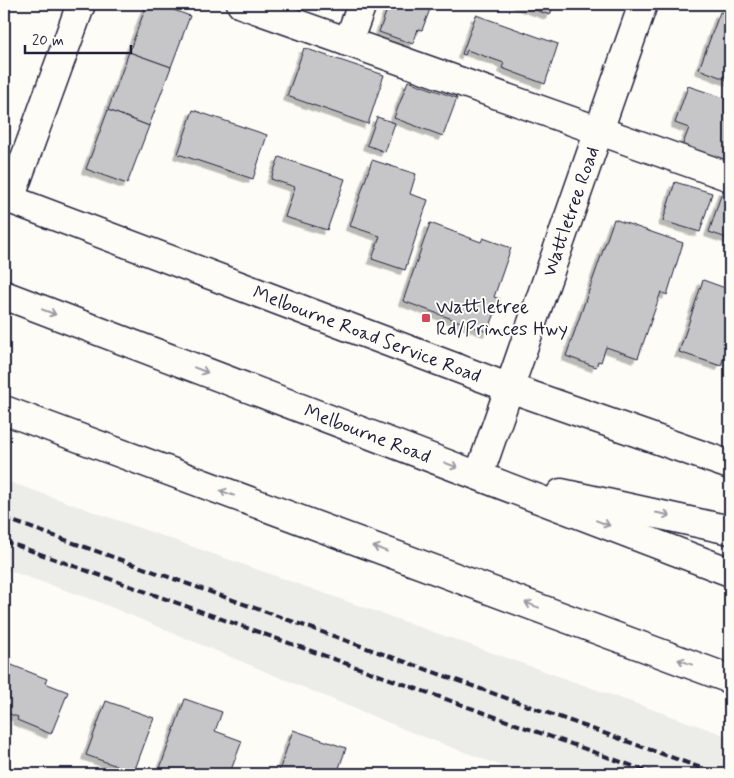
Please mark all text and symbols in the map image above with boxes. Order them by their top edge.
scale bar [25,22,131,54]
text: 20 m [32,31,64,51]
street label: Wattletree Road [537,143,605,280]
street label: Melbourne Road Service Road [250,280,484,388]
place label: Wattletree Rd/Princes Hwy [436,295,568,342]
one-way arrow [41,308,56,317]
marker: Wattletree Rd/Princes Hwy [420,312,432,324]
one-way arrow [193,366,208,375]
street label: Melbourne Road [301,398,434,469]
one-way arrow [443,461,458,470]
one-way arrow [220,488,235,497]
one-way arrow [655,510,671,520]
one-way arrow [595,519,610,528]
one-way arrow [372,544,388,553]
one-way arrow [525,600,540,609]
one-way arrow [677,657,693,666]

